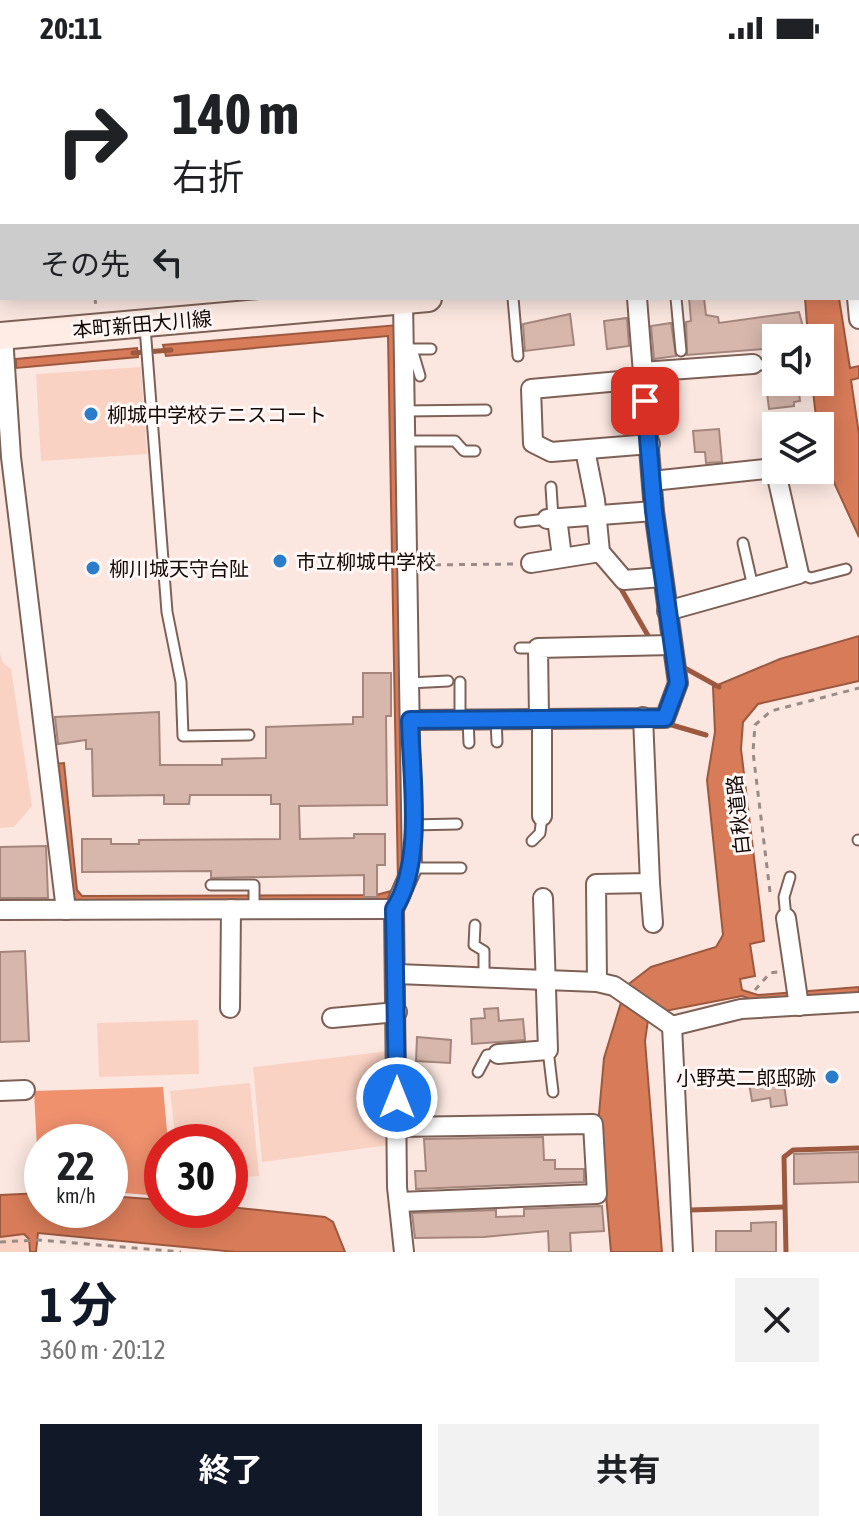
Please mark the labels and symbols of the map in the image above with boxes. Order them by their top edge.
street label: 本町新田大川線 [71,306,213,342]
pin [611,367,679,435]
place label: 柳城中学校テニスコート [107,403,327,426]
marker: 柳城中学校テニスコート [82,405,100,423]
place label: 市立柳城中学校 [296,550,436,573]
marker: 市立柳城中学校 [271,552,289,570]
place label: 柳川城天守台阯 [109,557,249,580]
marker: 柳川城天守台阯 [84,559,102,577]
street label: 白秋道路 [722,774,754,856]
position arrow [355,1056,439,1140]
place label: 小野英二郎邸跡 [676,1066,816,1089]
marker: 小野英二郎邸跡 [823,1068,841,1086]
speed limit sign: 30 [144,1124,248,1228]

